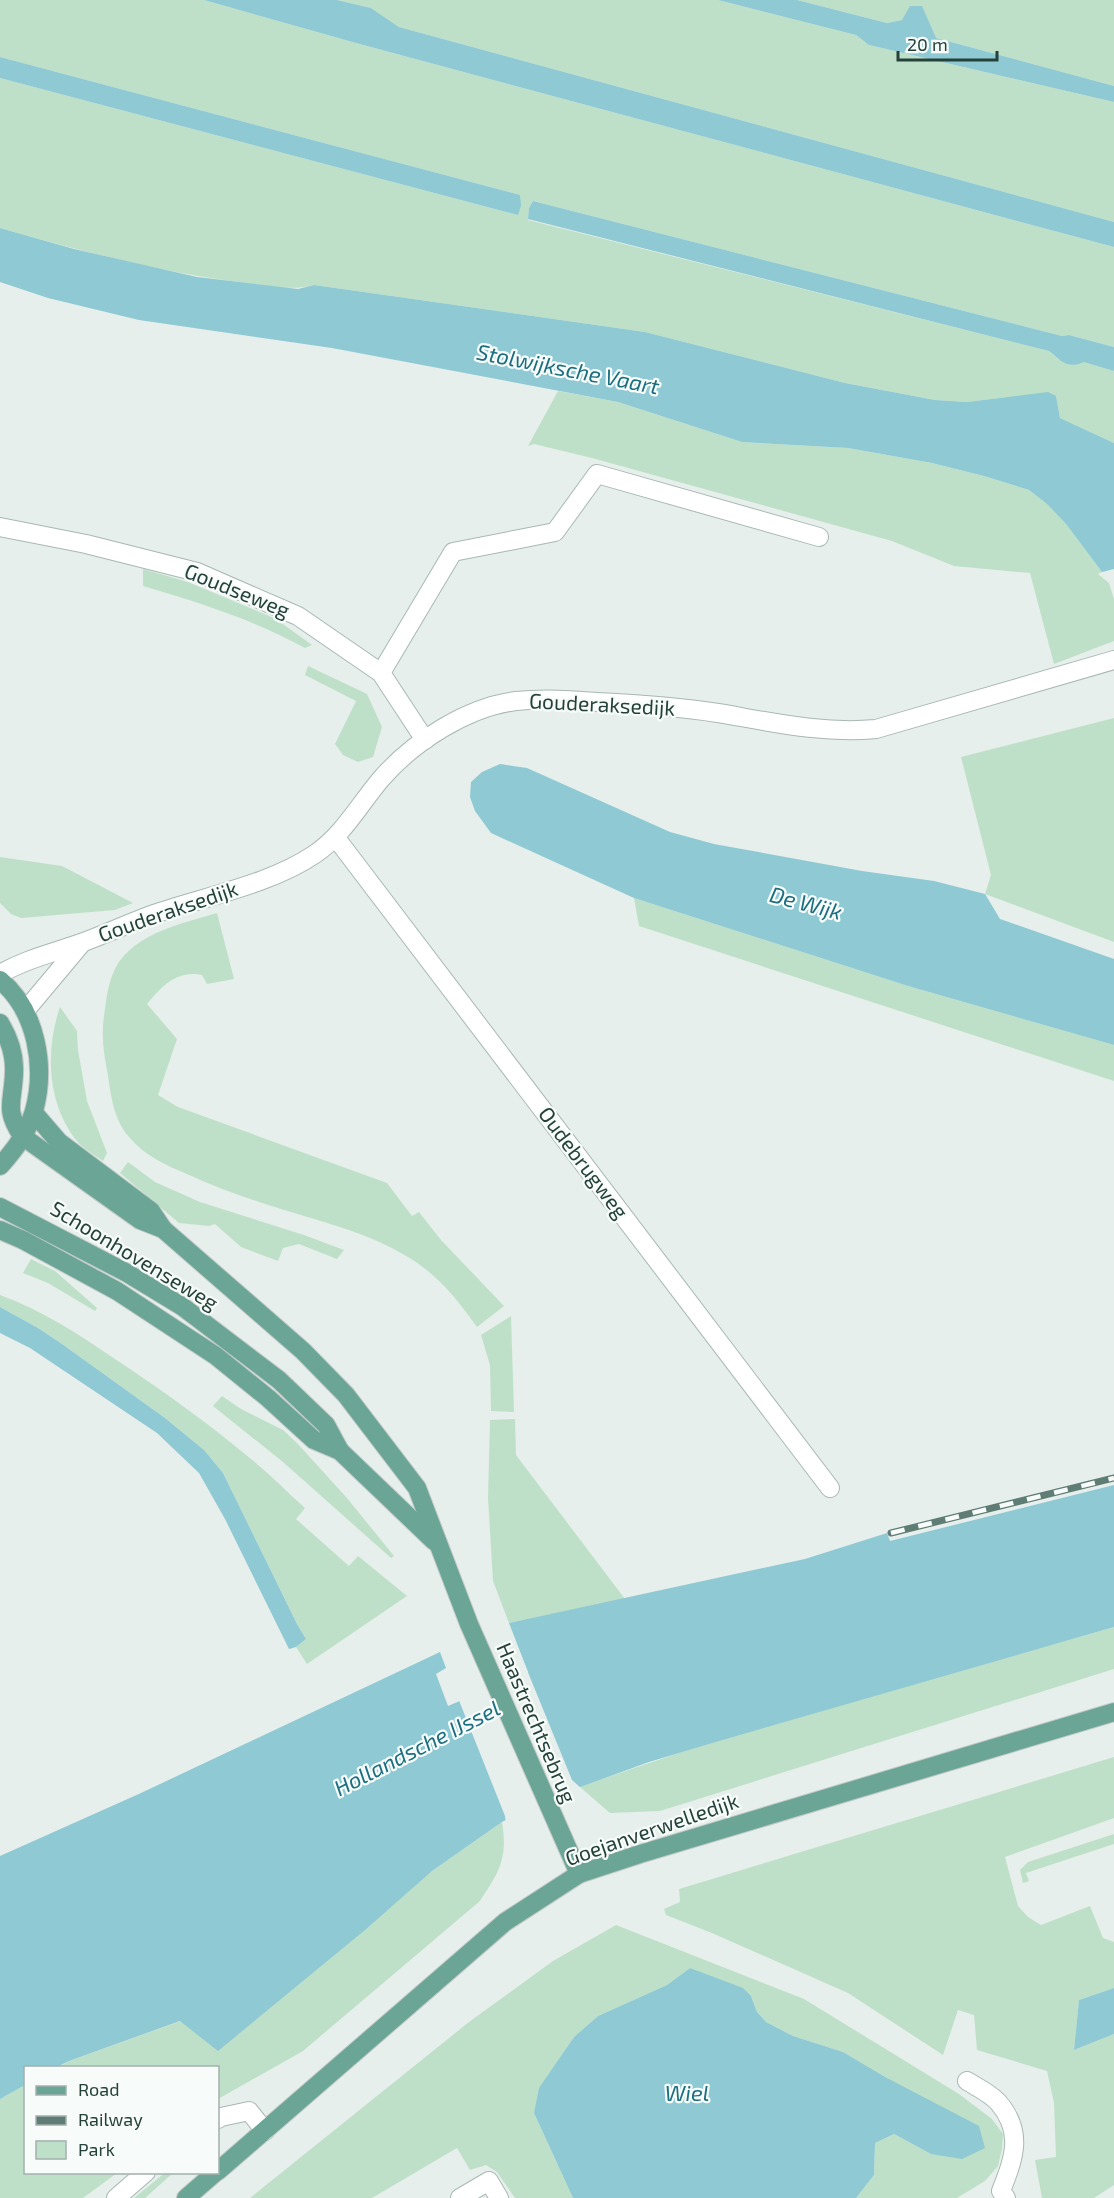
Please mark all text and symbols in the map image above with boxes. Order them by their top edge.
scale bar [898,24,997,62]
text: 20 m [907,33,948,55]
water label: Stolwijksche Vaart [475,338,662,400]
street label: Goudseweg [181,557,294,622]
street label: Gouderaksedijk [528,687,676,721]
street label: Gouderaksedijk [94,875,241,947]
water label: De Wijk [767,880,845,925]
street label: Oudebrugweg [534,1101,635,1223]
street label: Schoonhovenseweg [46,1195,223,1315]
street label: Haastrechtsebrug [492,1639,583,1807]
water label: Hollandsche IJssel [329,1694,504,1800]
street label: Goejanverwelledijk [562,1787,742,1871]
legend [24,2066,219,2174]
text: Road [78,2078,119,2100]
water label: Wiel [665,2079,709,2105]
text: Railway [78,2108,143,2130]
text: Park [78,2138,115,2160]

